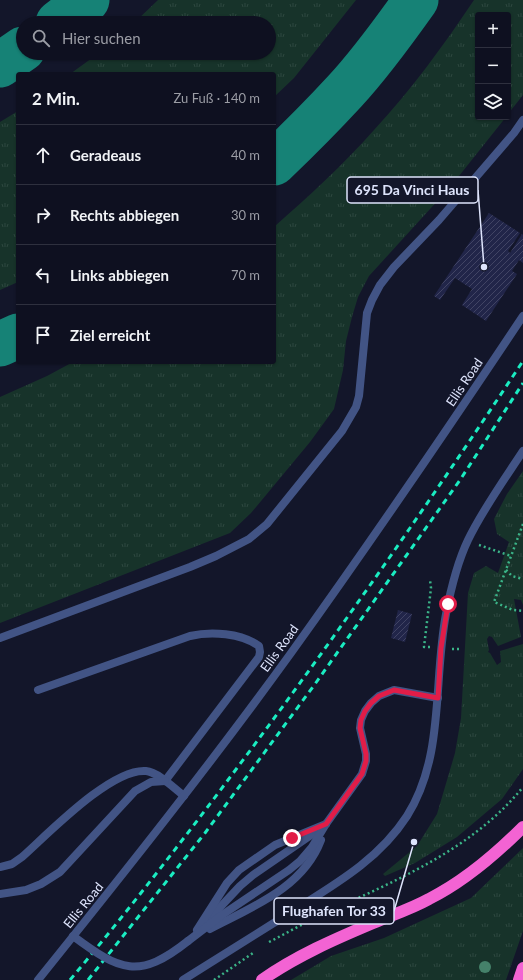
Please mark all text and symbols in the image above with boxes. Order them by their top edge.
map controls [475,12,511,120]
button: + [475,12,511,48]
search box [16,16,276,60]
icon: search [30,27,52,49]
text: Hier suchen [62,29,141,47]
button: − [475,48,511,84]
button: layers [475,84,511,120]
text: 2 Min. [32,88,80,109]
text: Zu Fuß · 140 m [174,90,260,106]
icon: ahead [32,144,54,166]
text: Geradeaus [70,146,141,164]
text: 40 m [231,147,260,163]
callout: 695 Da Vinci Haus [347,177,478,203]
text: 695 Da Vinci Haus [355,181,469,198]
icon: right [32,204,54,226]
text: Rechts abbiegen [70,206,179,224]
text: 30 m [231,207,260,223]
icon: left [32,264,54,286]
text: Links abbiegen [70,266,169,284]
text: 70 m [231,267,260,283]
icon: arrive [32,324,54,346]
text: Ziel erreicht [70,326,150,344]
street label: Ellis Road [442,355,486,409]
route start [439,595,457,613]
street label: Ellis Road [257,621,301,675]
route end [283,829,301,847]
street label: Ellis Road [60,879,106,931]
callout: Flughafen Tor 33 [274,898,394,924]
text: Flughafen Tor 33 [282,902,386,919]

